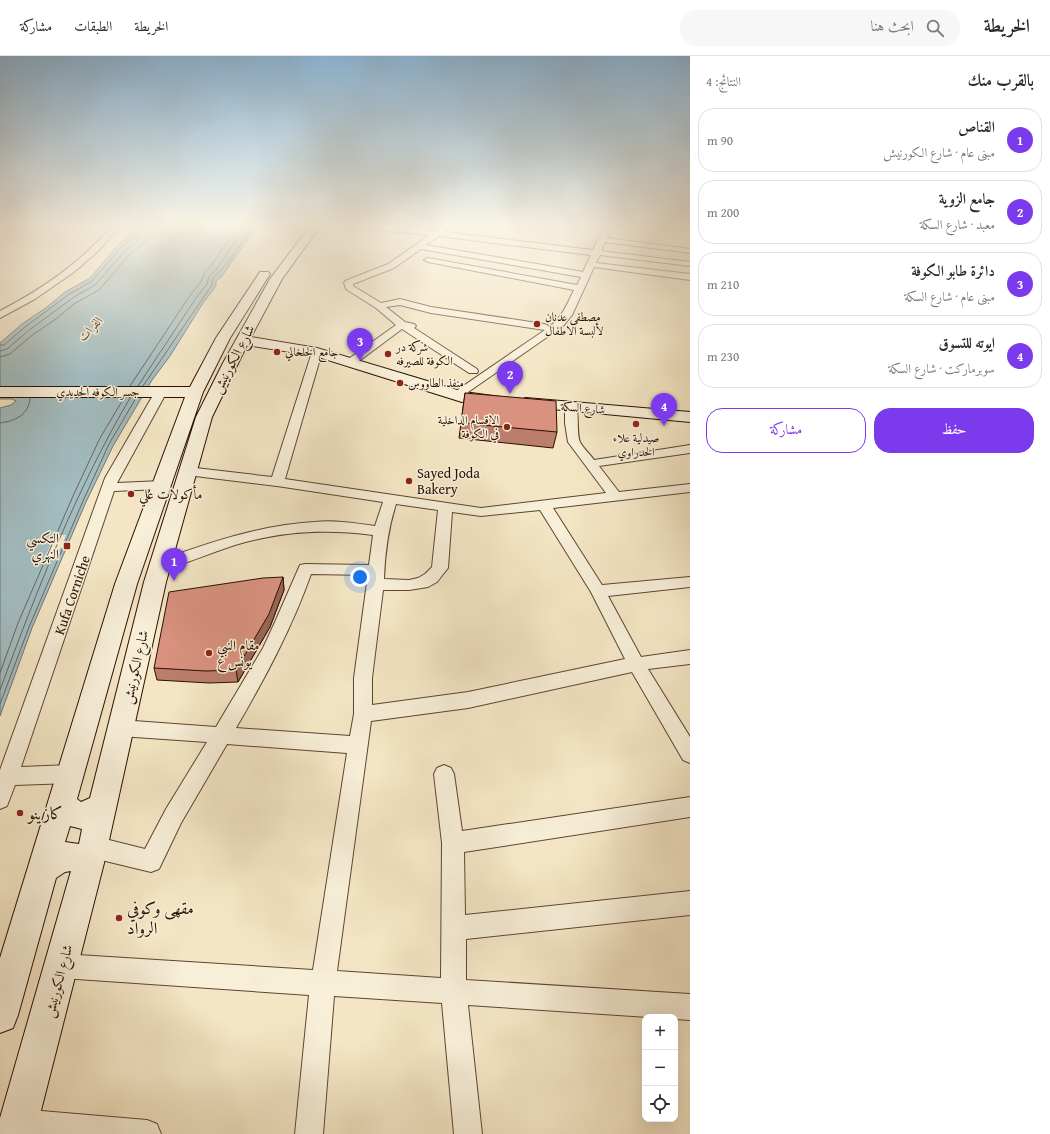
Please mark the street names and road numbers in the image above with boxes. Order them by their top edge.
street label: شارع الكورنيش [207,321,261,398]
street label: جسر الکوفه الحديدي [56,383,140,402]
street label: شارع السكة [559,397,606,421]
street label: Kufa Corniche [49,552,95,637]
street label: شارع الكورنيش [117,628,155,706]
street label: شارع الكورنيش [39,942,79,1020]

